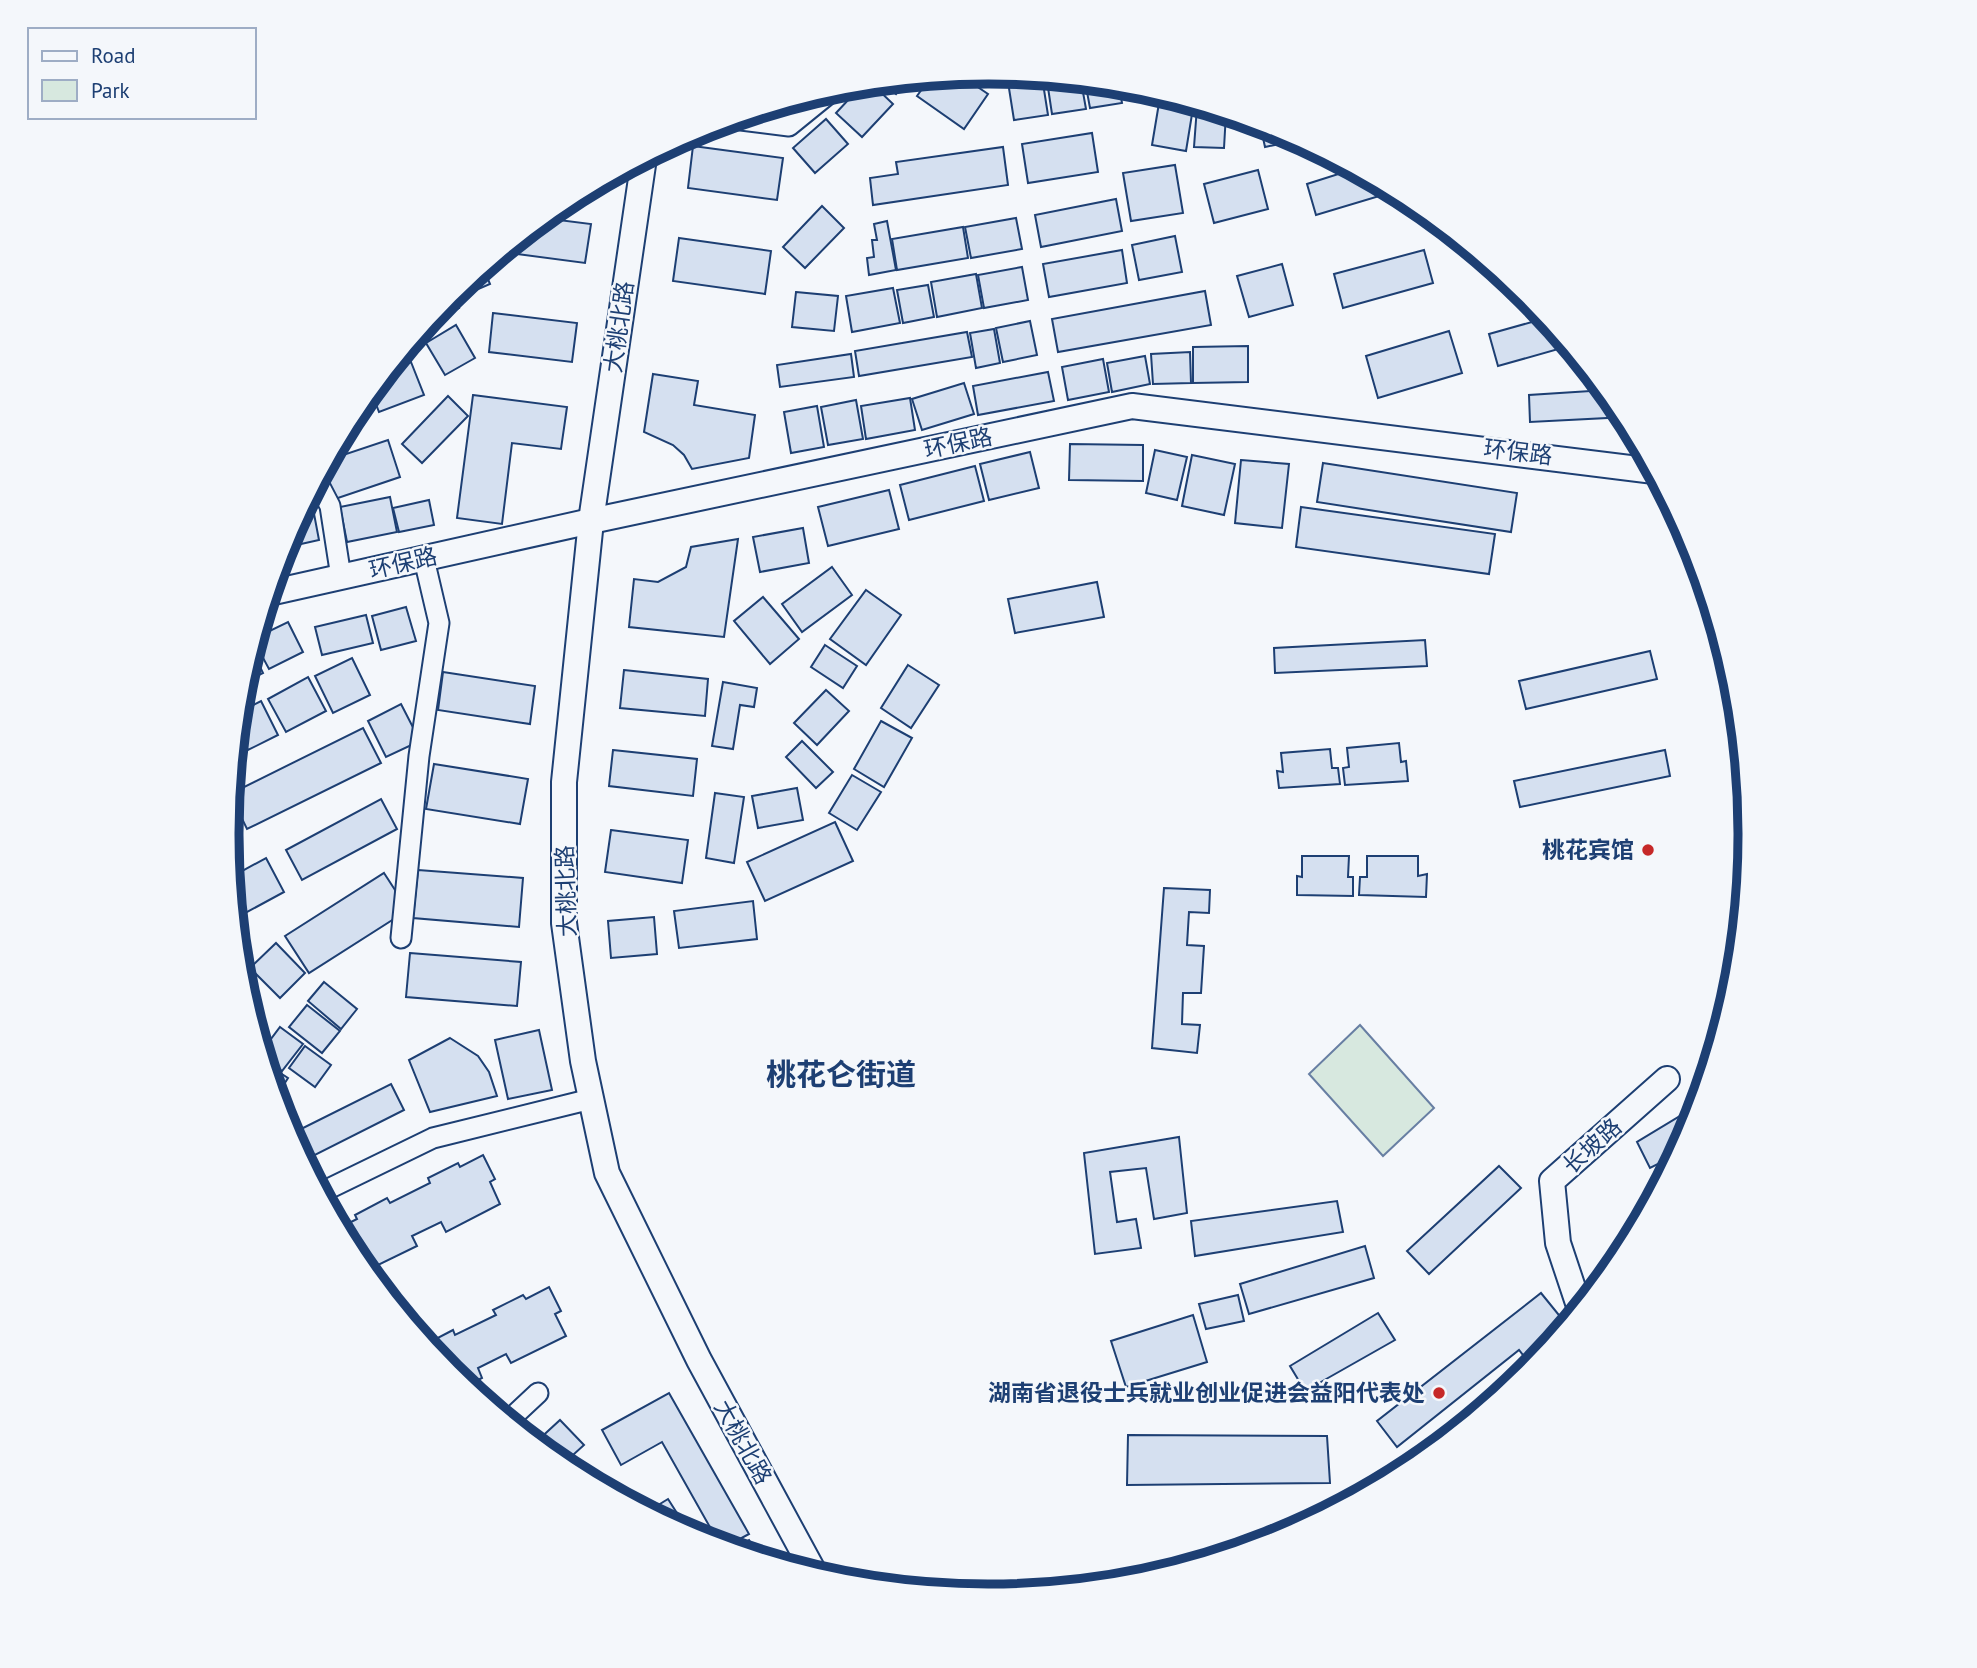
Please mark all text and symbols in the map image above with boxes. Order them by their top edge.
legend [28,28,256,119]
text: Road [91,42,135,69]
text: Park [91,77,130,104]
street label: 大桃北路 [598,279,639,375]
street label: 环保路 [921,421,995,464]
street label: 环保路 [1482,433,1554,470]
street label: 环保路 [366,541,440,584]
place label: 桃花宾馆 [1542,835,1634,864]
marker: 桃花宾馆 [1640,842,1656,858]
street label: 大桃北路 [549,845,582,937]
district label: 桃花仑街道 [766,1054,916,1093]
street label: 长坡路 [1556,1112,1627,1179]
place label: 湖南省退役士兵就业创业促进会益阳代表处 [988,1378,1425,1407]
marker: 湖南省退役士兵就业创业促进会益阳代表处 [1431,1385,1447,1401]
street label: 大桃北路 [708,1394,778,1489]

